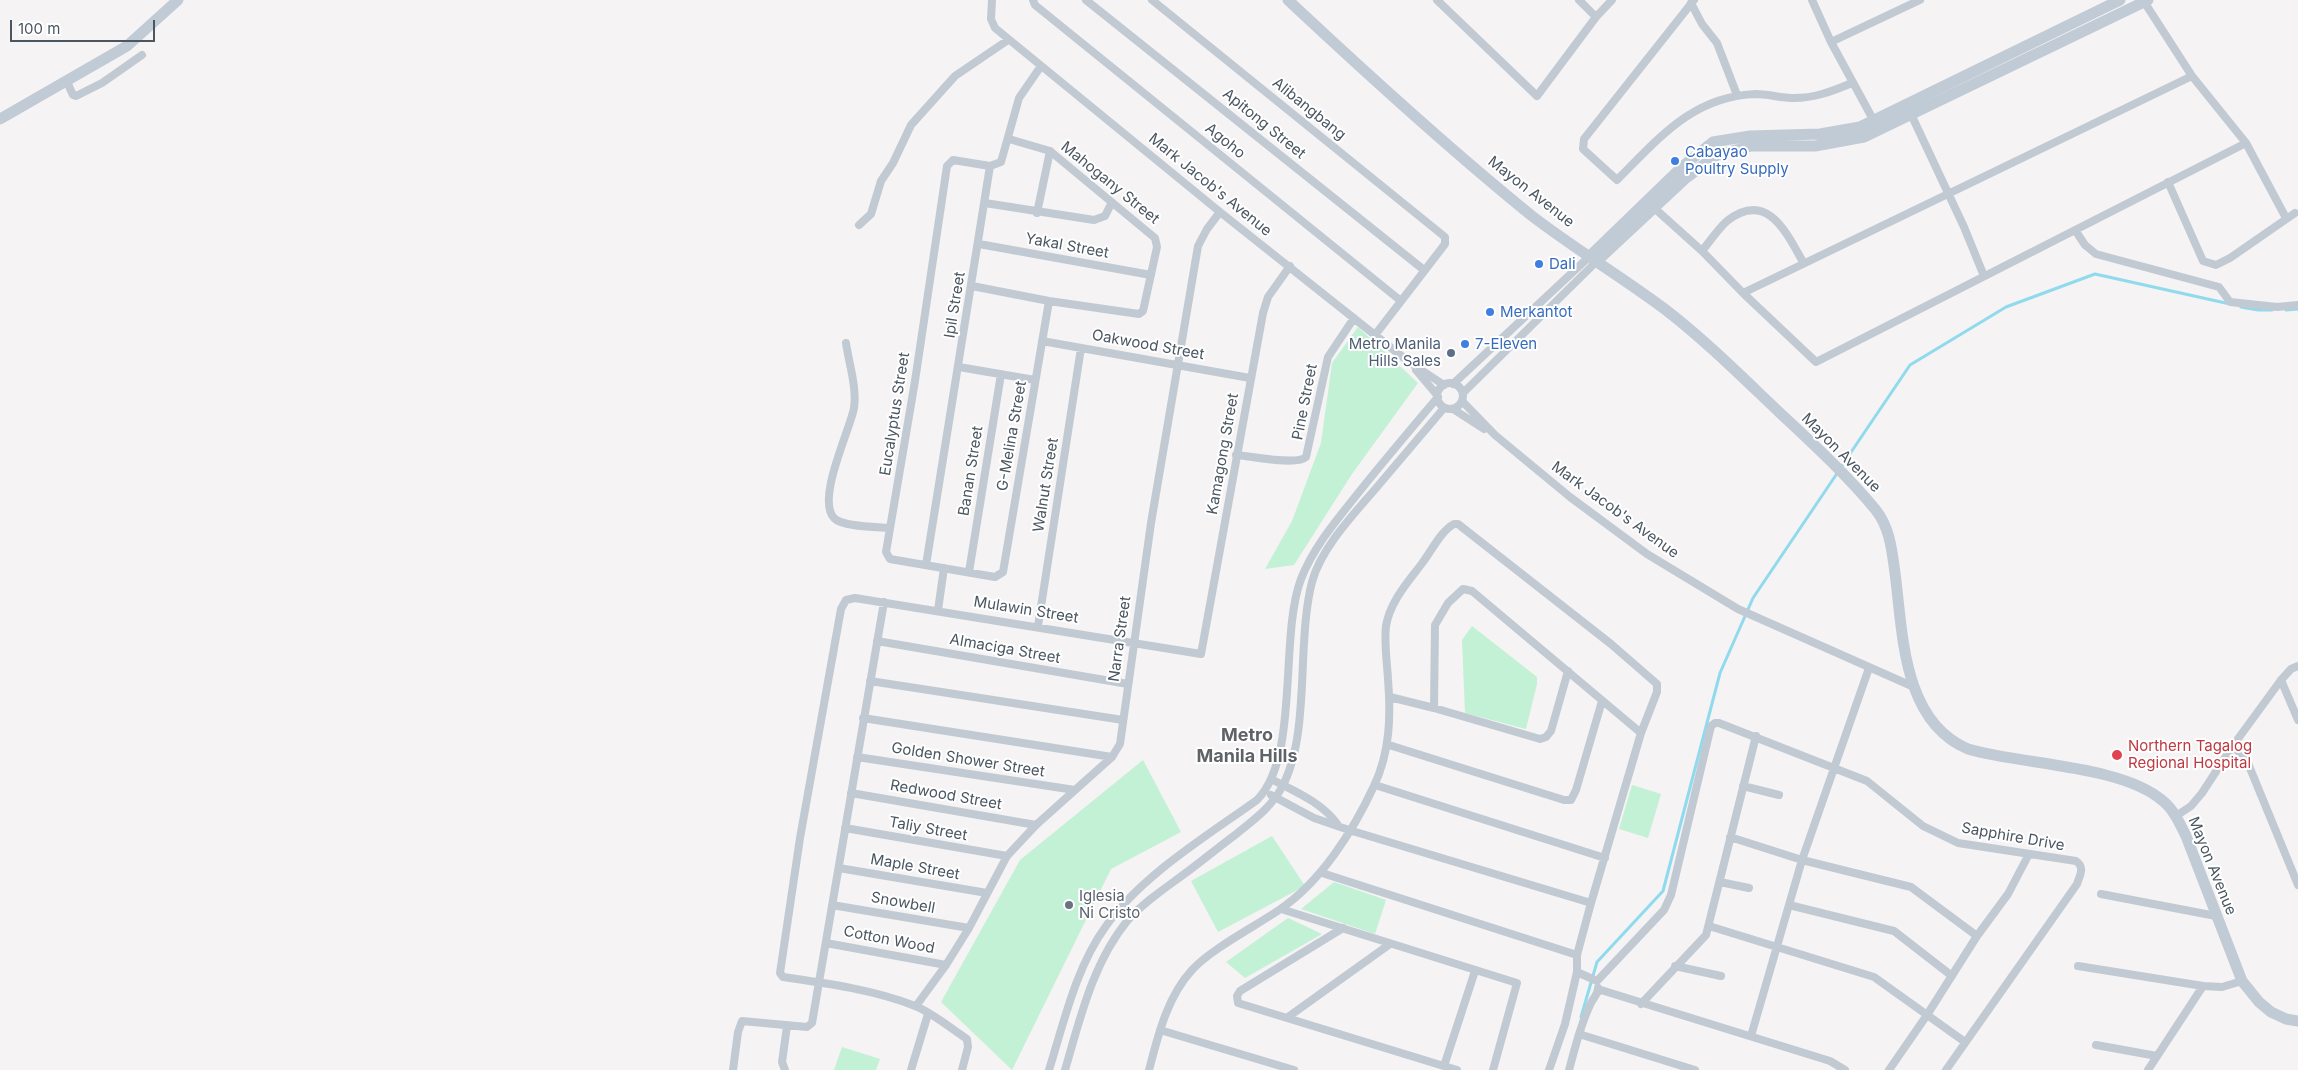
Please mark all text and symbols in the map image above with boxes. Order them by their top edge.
scale bar [12,10,158,42]
text: 100 m [18,19,60,38]
street label: Alibangbang [1269,74,1349,144]
street label: Apitong Street [1219,85,1309,163]
street label: Agoho [1201,119,1249,163]
street label: Mark Jacob's Avenue [1145,130,1275,240]
street label: Mahogany Street [1057,138,1163,228]
place label: Cabayao Poultry Supply [1685,143,1789,178]
street label: Mayon Avenue [1484,153,1578,231]
marker: Cabayao Poultry Supply [1669,155,1681,167]
street label: Yakal Street [1024,230,1110,262]
place label: Dali [1549,255,1576,273]
marker: Dali [1533,258,1545,270]
street label: Ipil Street [941,270,969,340]
place label: Merkantot [1500,303,1572,321]
marker: Merkantot [1484,306,1496,318]
street label: Oakwood Street [1090,326,1206,364]
place label: Metro Manila Hills Sales [1349,335,1441,370]
place label: 7-Eleven [1475,335,1537,353]
marker: 7-Eleven [1459,338,1471,350]
marker: Metro Manila Hills Sales [1445,347,1457,359]
street label: Eucalyptus Street [876,351,914,477]
street label: Pine Street [1289,362,1321,442]
street label: G-Melina Street [993,380,1031,492]
street label: Kamagong Street [1203,392,1243,516]
street label: Mayon Avenue [1798,410,1884,496]
street label: Banan Street [955,425,987,517]
street label: Walnut Street [1030,437,1062,533]
street label: Mark Jacob's Avenue [1548,458,1682,562]
street label: Mulawin Street [972,593,1080,627]
street label: Narra Street [1105,595,1135,683]
street label: Almaciga Street [948,630,1062,668]
district label: Metro Manila Hills [1196,725,1298,768]
place label: Northern Tagalog Regional Hospital [2128,737,2252,772]
street label: Golden Shower Street [890,739,1046,781]
marker: Northern Tagalog Regional Hospital [2110,748,2124,762]
street label: Redwood Street [889,776,1003,814]
street label: Taliy Street [887,813,969,845]
street label: Mayon Avenue [2184,814,2240,918]
street label: Sapphire Drive [1960,819,2066,855]
street label: Maple Street [869,850,961,884]
place label: Iglesia Ni Cristo [1079,887,1140,922]
street label: Snowbell [870,889,936,917]
marker: Iglesia Ni Cristo [1063,899,1075,911]
street label: Cotton Wood [842,922,936,958]

